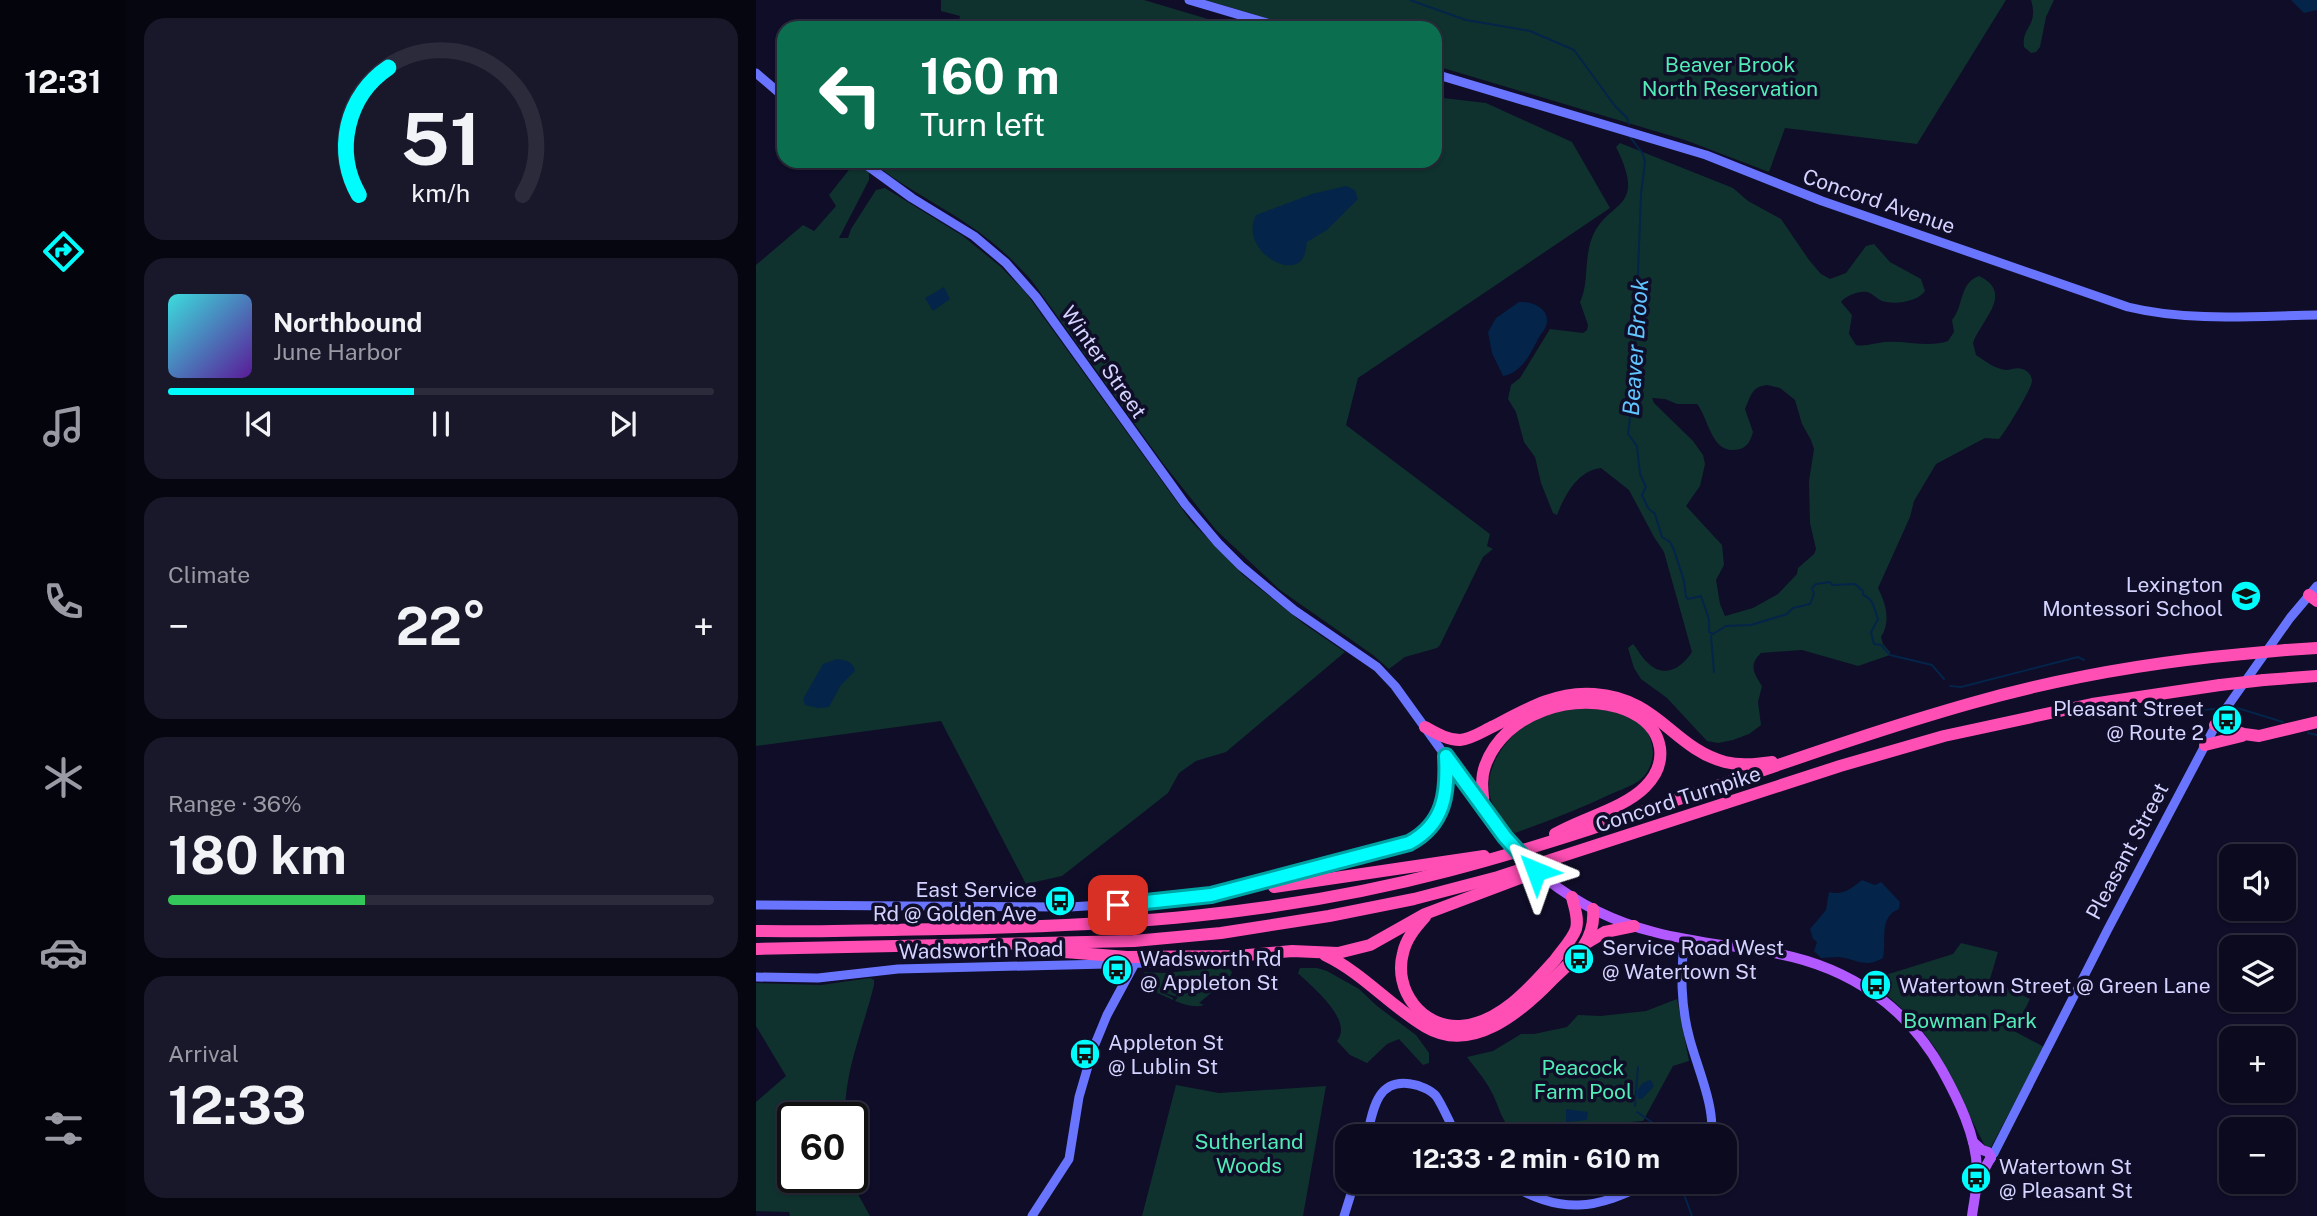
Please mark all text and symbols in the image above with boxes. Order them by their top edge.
text: 160 m [920,47,1060,105]
icon: left [805,49,896,140]
park label: Beaver Brook North Reservation [1642,52,1818,101]
text: 12:31 [24,63,102,100]
text: 51 [401,96,481,181]
text: Turn left [920,106,1045,143]
street label: Concord Avenue [1800,163,1958,239]
text: km/h [412,178,470,208]
icon: directions [39,227,88,276]
water label: Beaver Brook [1617,277,1653,417]
street label: Winter Street [1056,301,1152,423]
text: Northbound [273,307,422,338]
text: June Harbor [273,338,402,365]
icon: music [39,402,88,451]
icon: previous [240,405,278,443]
icon: pause [422,405,460,443]
icon: next [604,405,642,443]
text: Climate [168,561,250,588]
place label: Lexington Montessori School [2042,572,2223,621]
icon: phone [39,577,88,626]
school or university icon: Lexington Montessori School [2229,579,2263,613]
text: 22° [396,596,486,657]
text: − [168,604,189,649]
text: + [693,604,714,649]
place label: Pleasant Street @ Route 2 [2053,696,2204,745]
bus stop icon: Pleasant Street @ Route 2 [2210,703,2244,737]
icon: climate [39,753,88,802]
street label: Concord Turnpike [1592,760,1764,838]
street label: Pleasant Street [2081,778,2173,924]
text: Range · 36% [168,790,302,817]
text: 180 km [168,825,347,886]
position arrow [1499,834,1573,908]
map controls [2219,844,2296,1194]
button: sound [2219,844,2296,921]
pin [1088,875,1148,935]
place label: East Service Rd @ Golden Ave [873,877,1037,926]
bus stop icon: East Service Rd @ Golden Ave [1043,884,1077,918]
icon: arrive [1099,886,1137,924]
icon: car [39,928,88,977]
place label: Service Road West @ Watertown St [1602,935,1784,984]
button: layers [2219,935,2296,1012]
street label: Wadsworth Road [898,936,1064,964]
bus stop icon: Service Road West @ Watertown St [1562,942,1596,976]
place label: Wadsworth Rd @ Appleton St [1140,946,1282,995]
bus stop icon: Wadsworth Rd @ Appleton St [1100,953,1134,987]
bus stop icon: Watertown Street @ Green Lane [1859,968,1893,1002]
place label: Watertown Street @ Green Lane [1899,973,2211,998]
park label: Bowman Park [1903,1008,2037,1033]
button: + [2219,1026,2296,1103]
place label: Appleton St @ Lublin St [1108,1030,1224,1079]
bus stop icon: Appleton St @ Lublin St [1068,1037,1102,1071]
text: Arrival [168,1040,239,1067]
park label: Peacock Farm Pool [1534,1055,1632,1104]
text: 12:33 [168,1075,306,1136]
speed limit sign: 60 [777,1102,868,1193]
icon: filters [39,1104,88,1153]
button: − [2219,1117,2296,1194]
park label: Sutherland Woods [1194,1129,1304,1178]
text: 12:33 · 2 min · 610 m [1412,1143,1660,1174]
place label: Watertown St @ Pleasant St [1999,1154,2133,1203]
bus stop icon: Watertown St @ Pleasant St [1959,1161,1993,1195]

